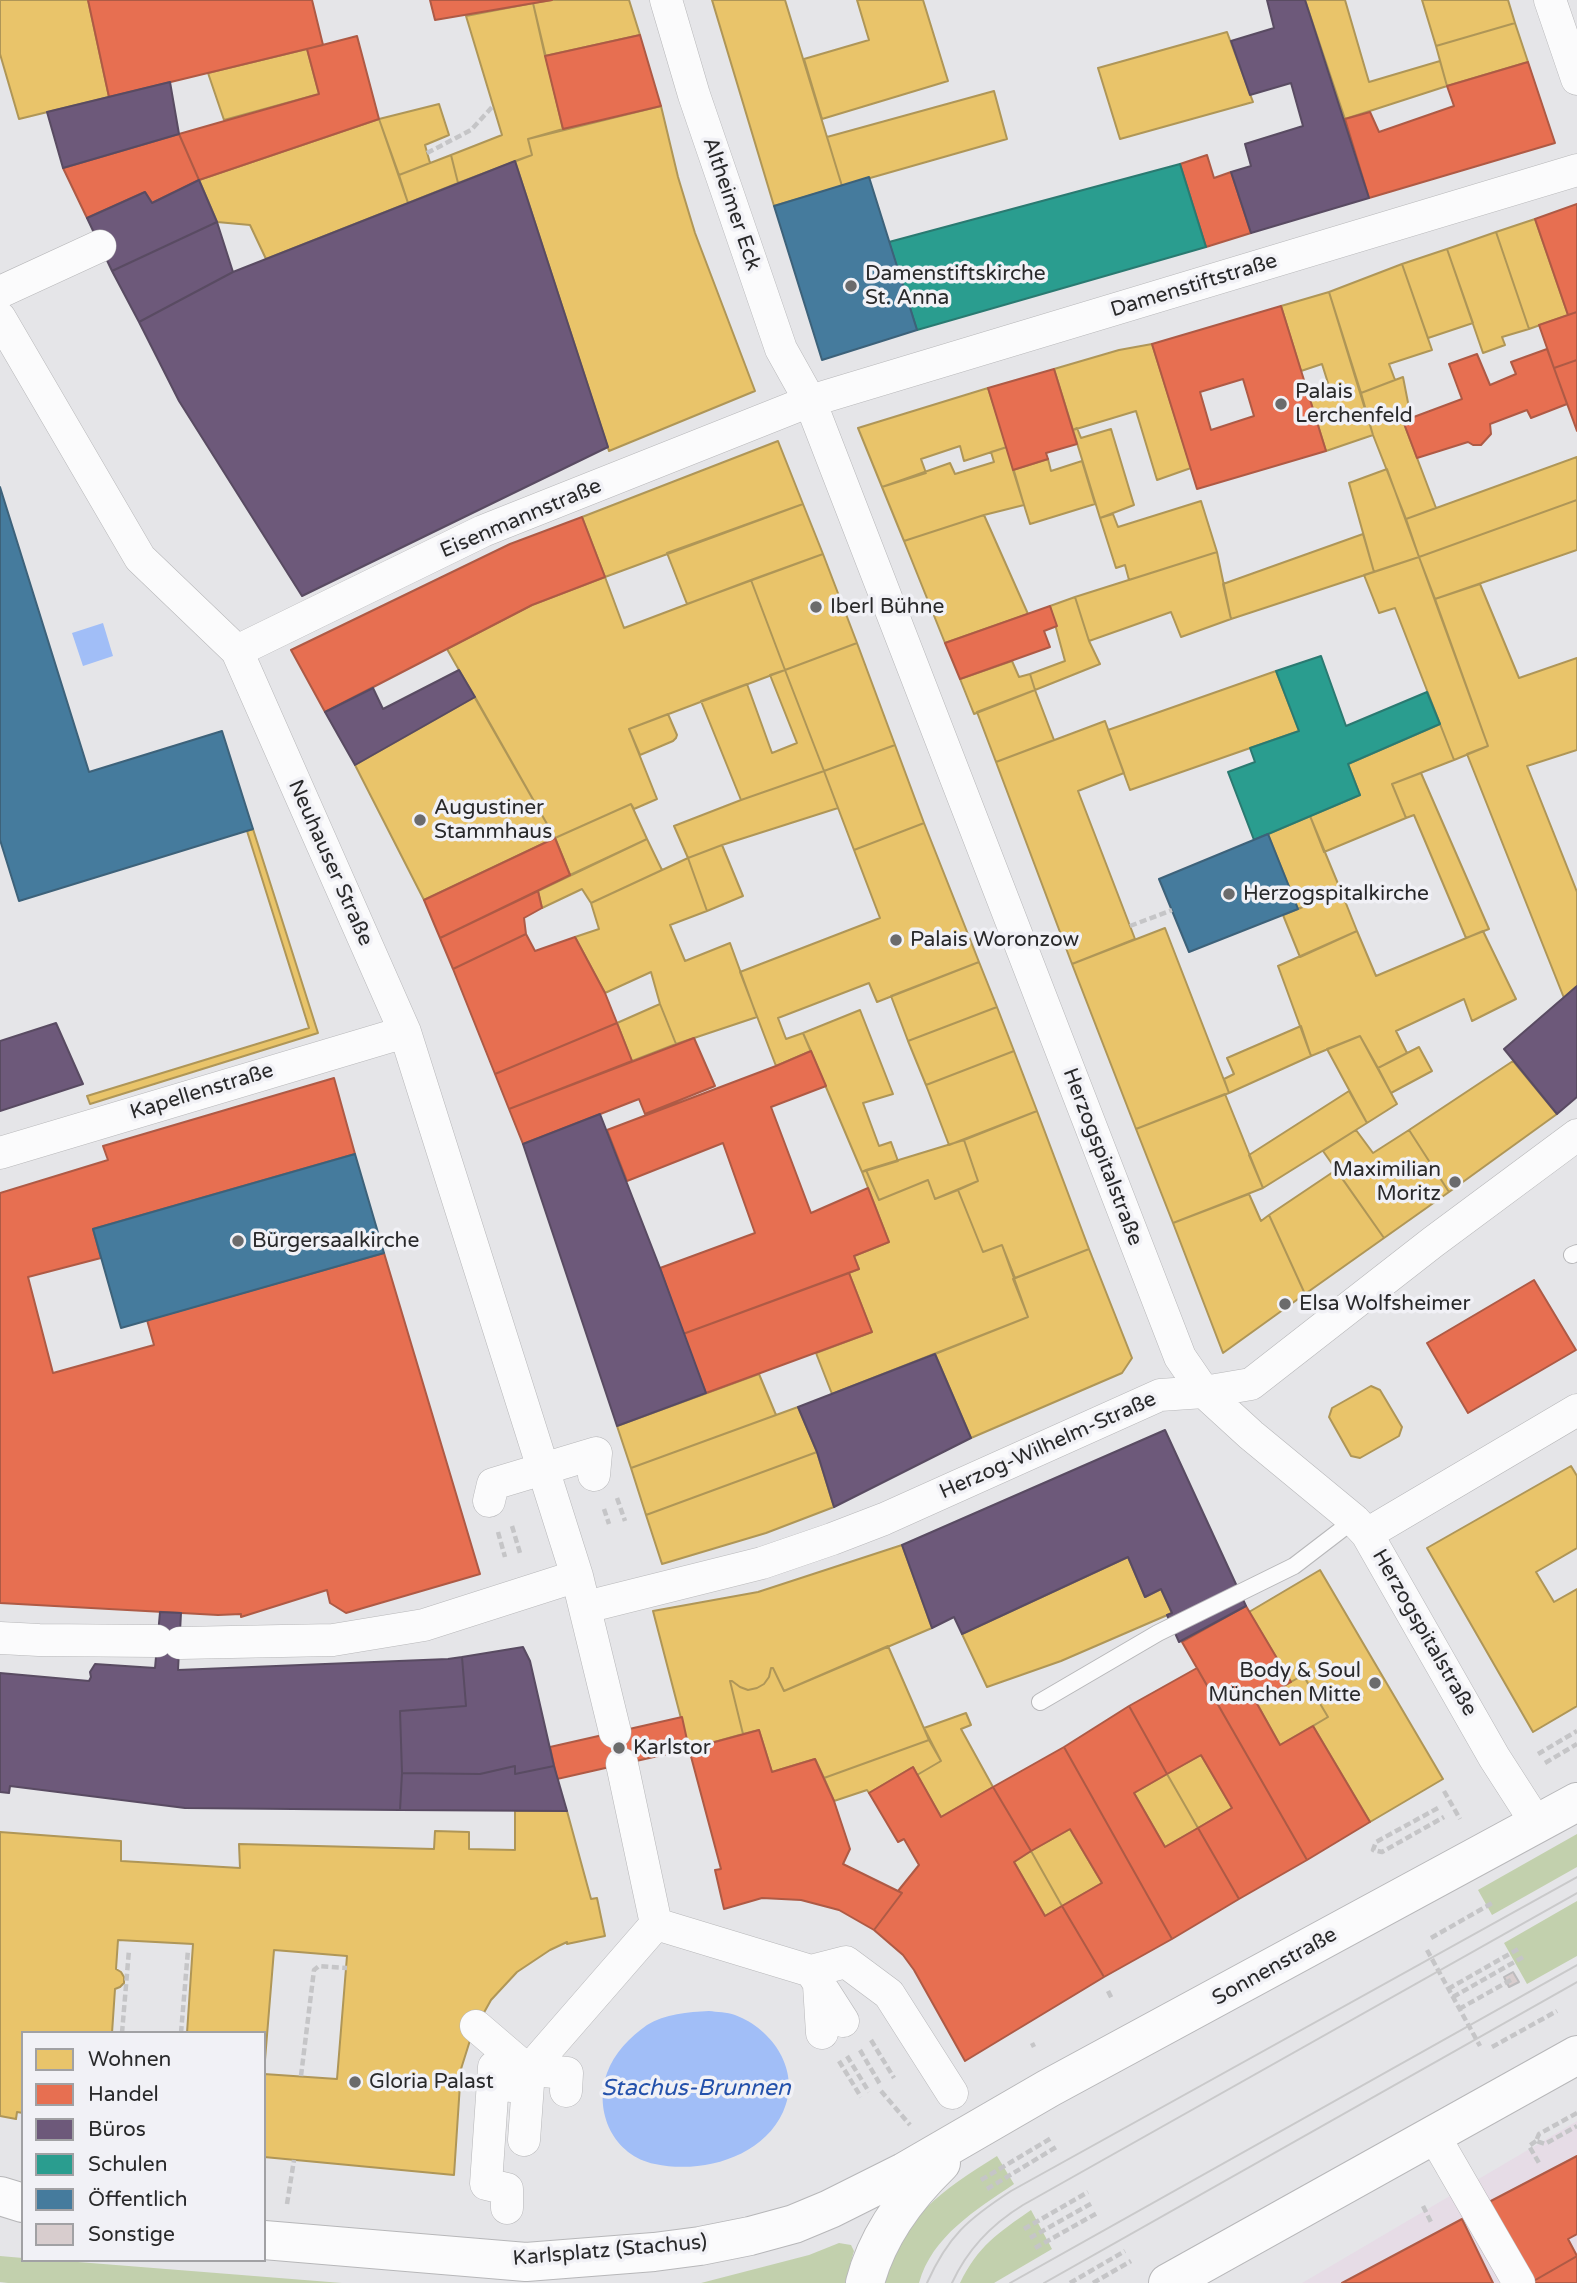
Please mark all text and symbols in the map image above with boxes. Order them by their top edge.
street label: Altheimer Eck [696,134,766,274]
street label: Damenstiftstraße [1108,249,1280,323]
place label: Damenstiftskirche St. Anna [865,261,1046,311]
marker: Damenstiftskirche St. Anna [843,278,859,294]
place label: Palais Lerchenfeld [1295,379,1413,429]
marker: Palais Lerchenfeld [1273,396,1289,412]
street label: Eisenmannstraße [437,474,605,564]
place label: Iberl Bühne [830,594,944,620]
marker: Iberl Bühne [808,599,824,615]
street label: Neuhauser Straße [282,776,378,950]
place label: Augustiner Stammhaus [434,795,552,845]
marker: Augustiner Stammhaus [412,812,428,828]
place label: Herzogspitalkirche [1243,881,1429,907]
marker: Herzogspitalkirche [1221,886,1237,902]
place label: Palais Woronzow [910,927,1079,953]
marker: Palais Woronzow [888,932,904,948]
street label: Kapellenstraße [127,1058,277,1126]
street label: Herzogspitalstraße [1057,1065,1147,1249]
place label: Maximilian Moritz [1333,1157,1441,1207]
marker: Maximilian Moritz [1447,1174,1463,1190]
place label: Bürgersaalkirche [252,1228,419,1254]
marker: Bürgersaalkirche [230,1233,246,1249]
place label: Elsa Wolfsheimer [1299,1291,1470,1317]
marker: Elsa Wolfsheimer [1277,1296,1293,1312]
street label: Herzog-Wilhelm-Straße [936,1387,1160,1505]
street label: Herzogspitalstraße [1366,1545,1482,1721]
place label: Body & Soul München Mitte [1208,1658,1361,1708]
marker: Body & Soul München Mitte [1367,1675,1383,1691]
place label: Karlstor [633,1735,711,1761]
marker: Karlstor [611,1740,627,1756]
street label: Sonnenstraße [1208,1922,1342,2012]
legend [21,2031,266,2262]
text: Wohnen [88,2047,171,2072]
place label: Gloria Palast [369,2069,494,2095]
marker: Gloria Palast [347,2074,363,2090]
water label: Stachus-Brunnen [601,2075,791,2103]
text: Handel [88,2082,159,2107]
text: Büros [88,2117,146,2142]
text: Schulen [88,2152,168,2177]
text: Öffentlich [88,2187,188,2212]
text: Sonstige [88,2222,175,2247]
street label: Karlsplatz (Stachus) [512,2230,708,2272]

